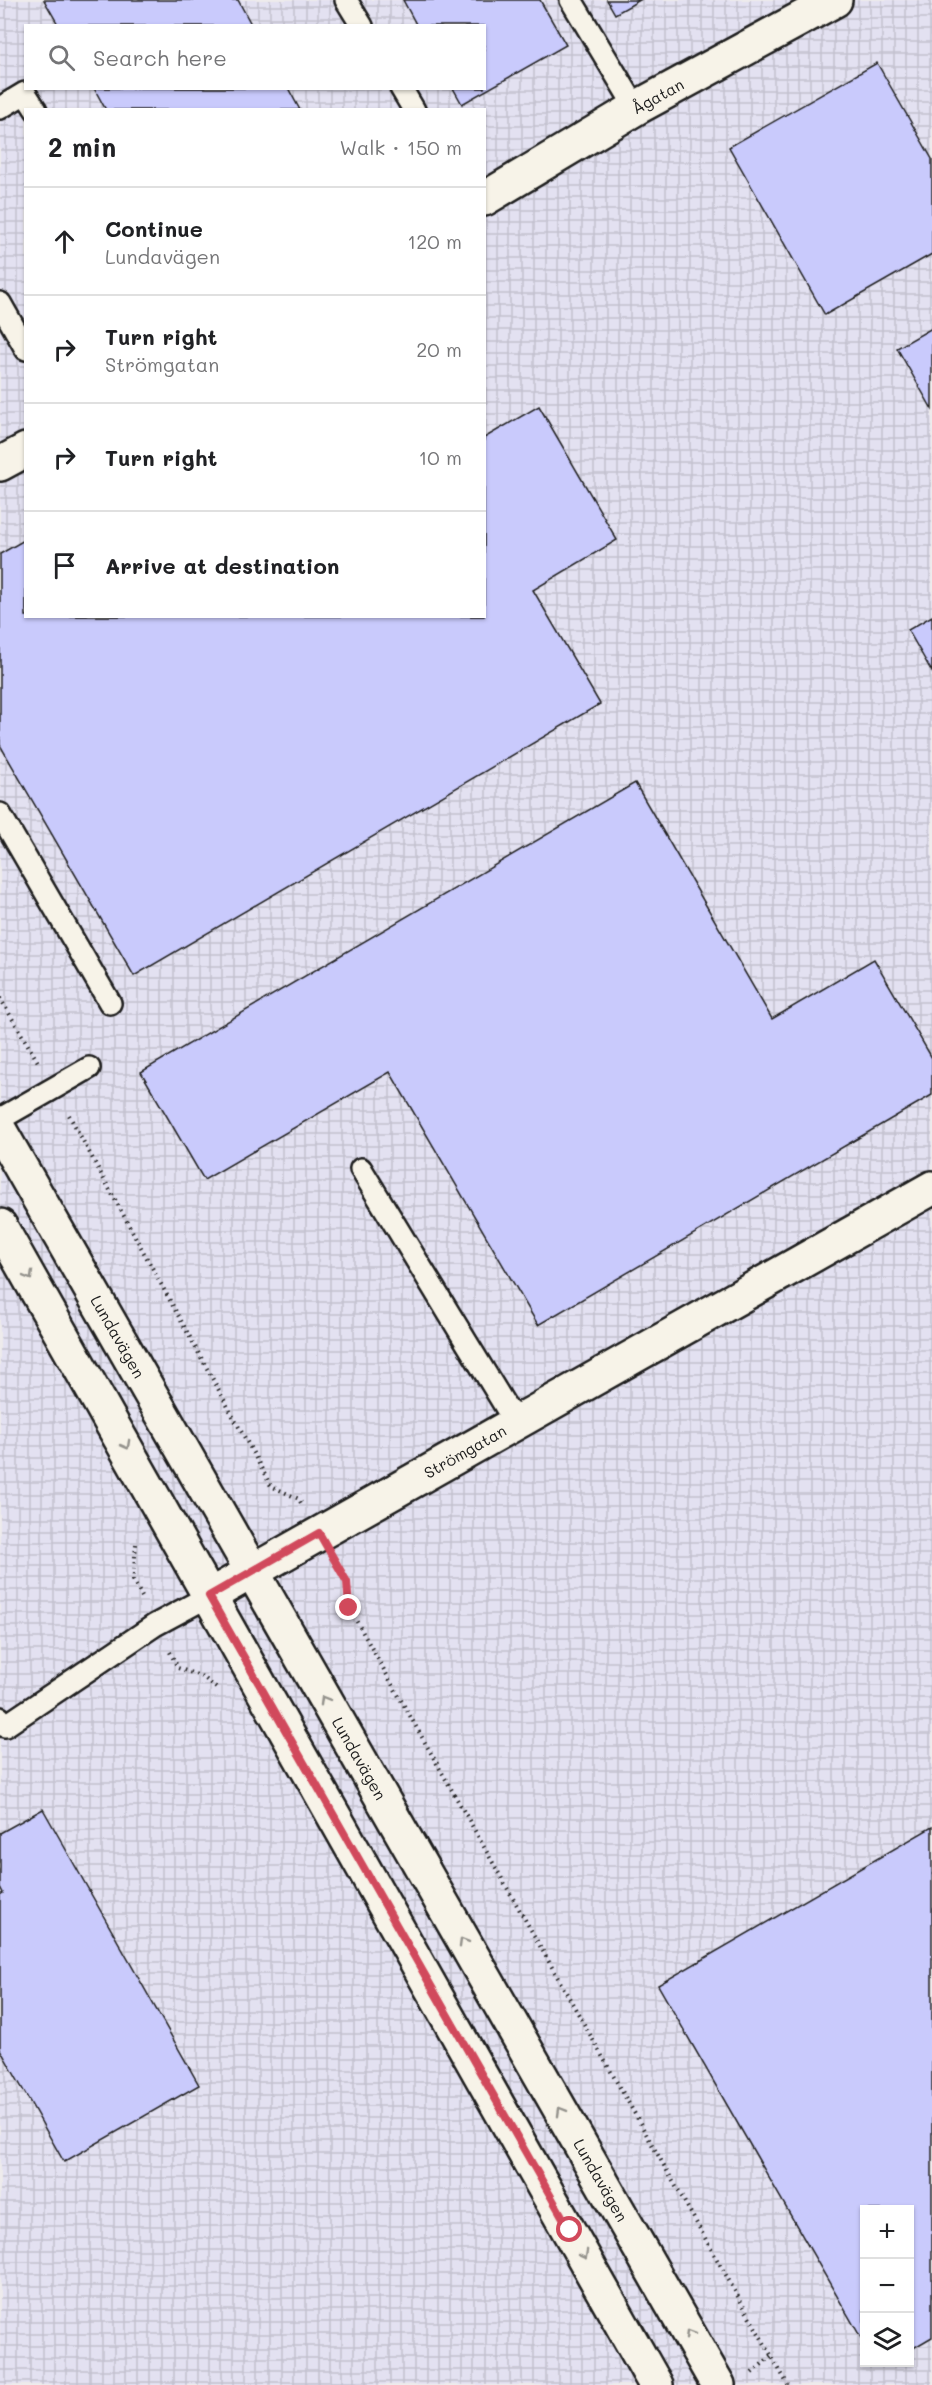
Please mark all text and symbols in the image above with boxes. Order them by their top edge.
search box [24,24,486,90]
icon: search [45,41,78,74]
text: Search here [93,43,227,72]
street label: Ågatan [628,73,687,118]
text: 2 min [48,130,116,164]
text: Walk · 150 m [340,134,462,160]
text: Continue [105,214,203,243]
icon: ahead [48,225,81,258]
text: 120 m [407,228,462,254]
text: Lundavägen [105,243,220,269]
text: Turn right [105,322,217,351]
icon: right [48,333,81,366]
text: 20 m [416,336,462,362]
text: Strömgatan [105,351,219,377]
icon: right [48,441,81,474]
text: Turn right [105,443,217,472]
text: 10 m [418,444,462,470]
icon: arrive [48,549,81,582]
text: Arrive at destination [105,551,340,580]
one-way arrow [22,1270,33,1280]
street label: Lundavägen [86,1291,150,1382]
street label: Strömgatan [420,1419,510,1483]
one-way arrow [119,1439,130,1450]
route end [335,1594,361,1620]
one-way arrow [320,1696,332,1706]
street label: Lundavägen [328,1713,392,1803]
one-way arrow [459,1937,471,1948]
one-way arrow [556,2107,568,2117]
street label: Lundavägen [569,2135,633,2225]
map controls [860,2205,914,2367]
button: + [860,2205,914,2259]
route start [556,2216,582,2242]
one-way arrow [577,2249,588,2259]
button: − [860,2259,914,2313]
button: layers [860,2313,914,2367]
one-way arrow [685,2330,696,2340]

